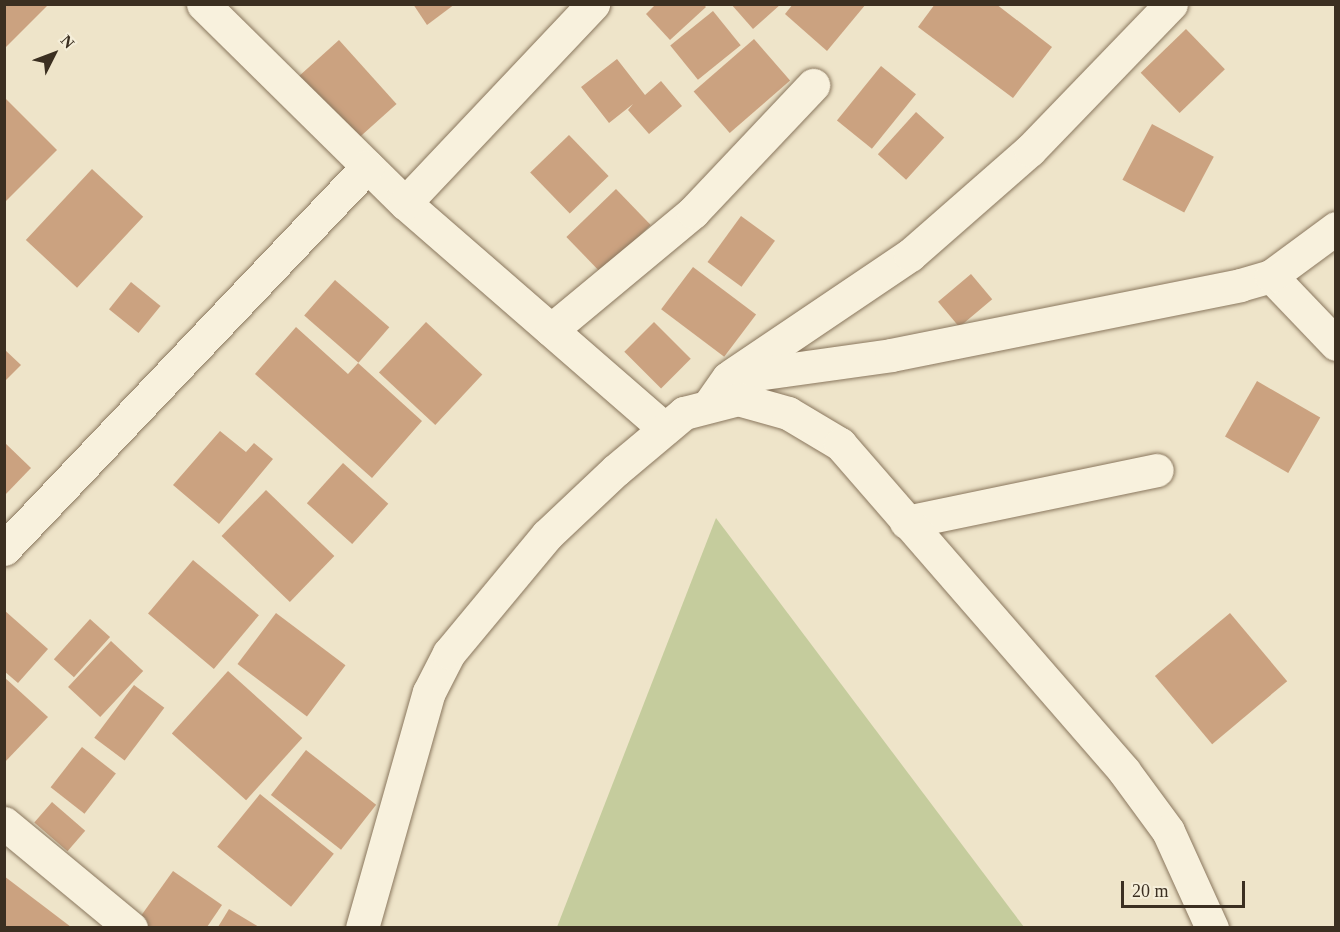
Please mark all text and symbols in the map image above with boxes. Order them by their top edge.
north arrow [24,24,84,84]
text: N [58,32,78,52]
scale bar [1124,869,1248,907]
text: 20 m [1132,881,1169,901]

